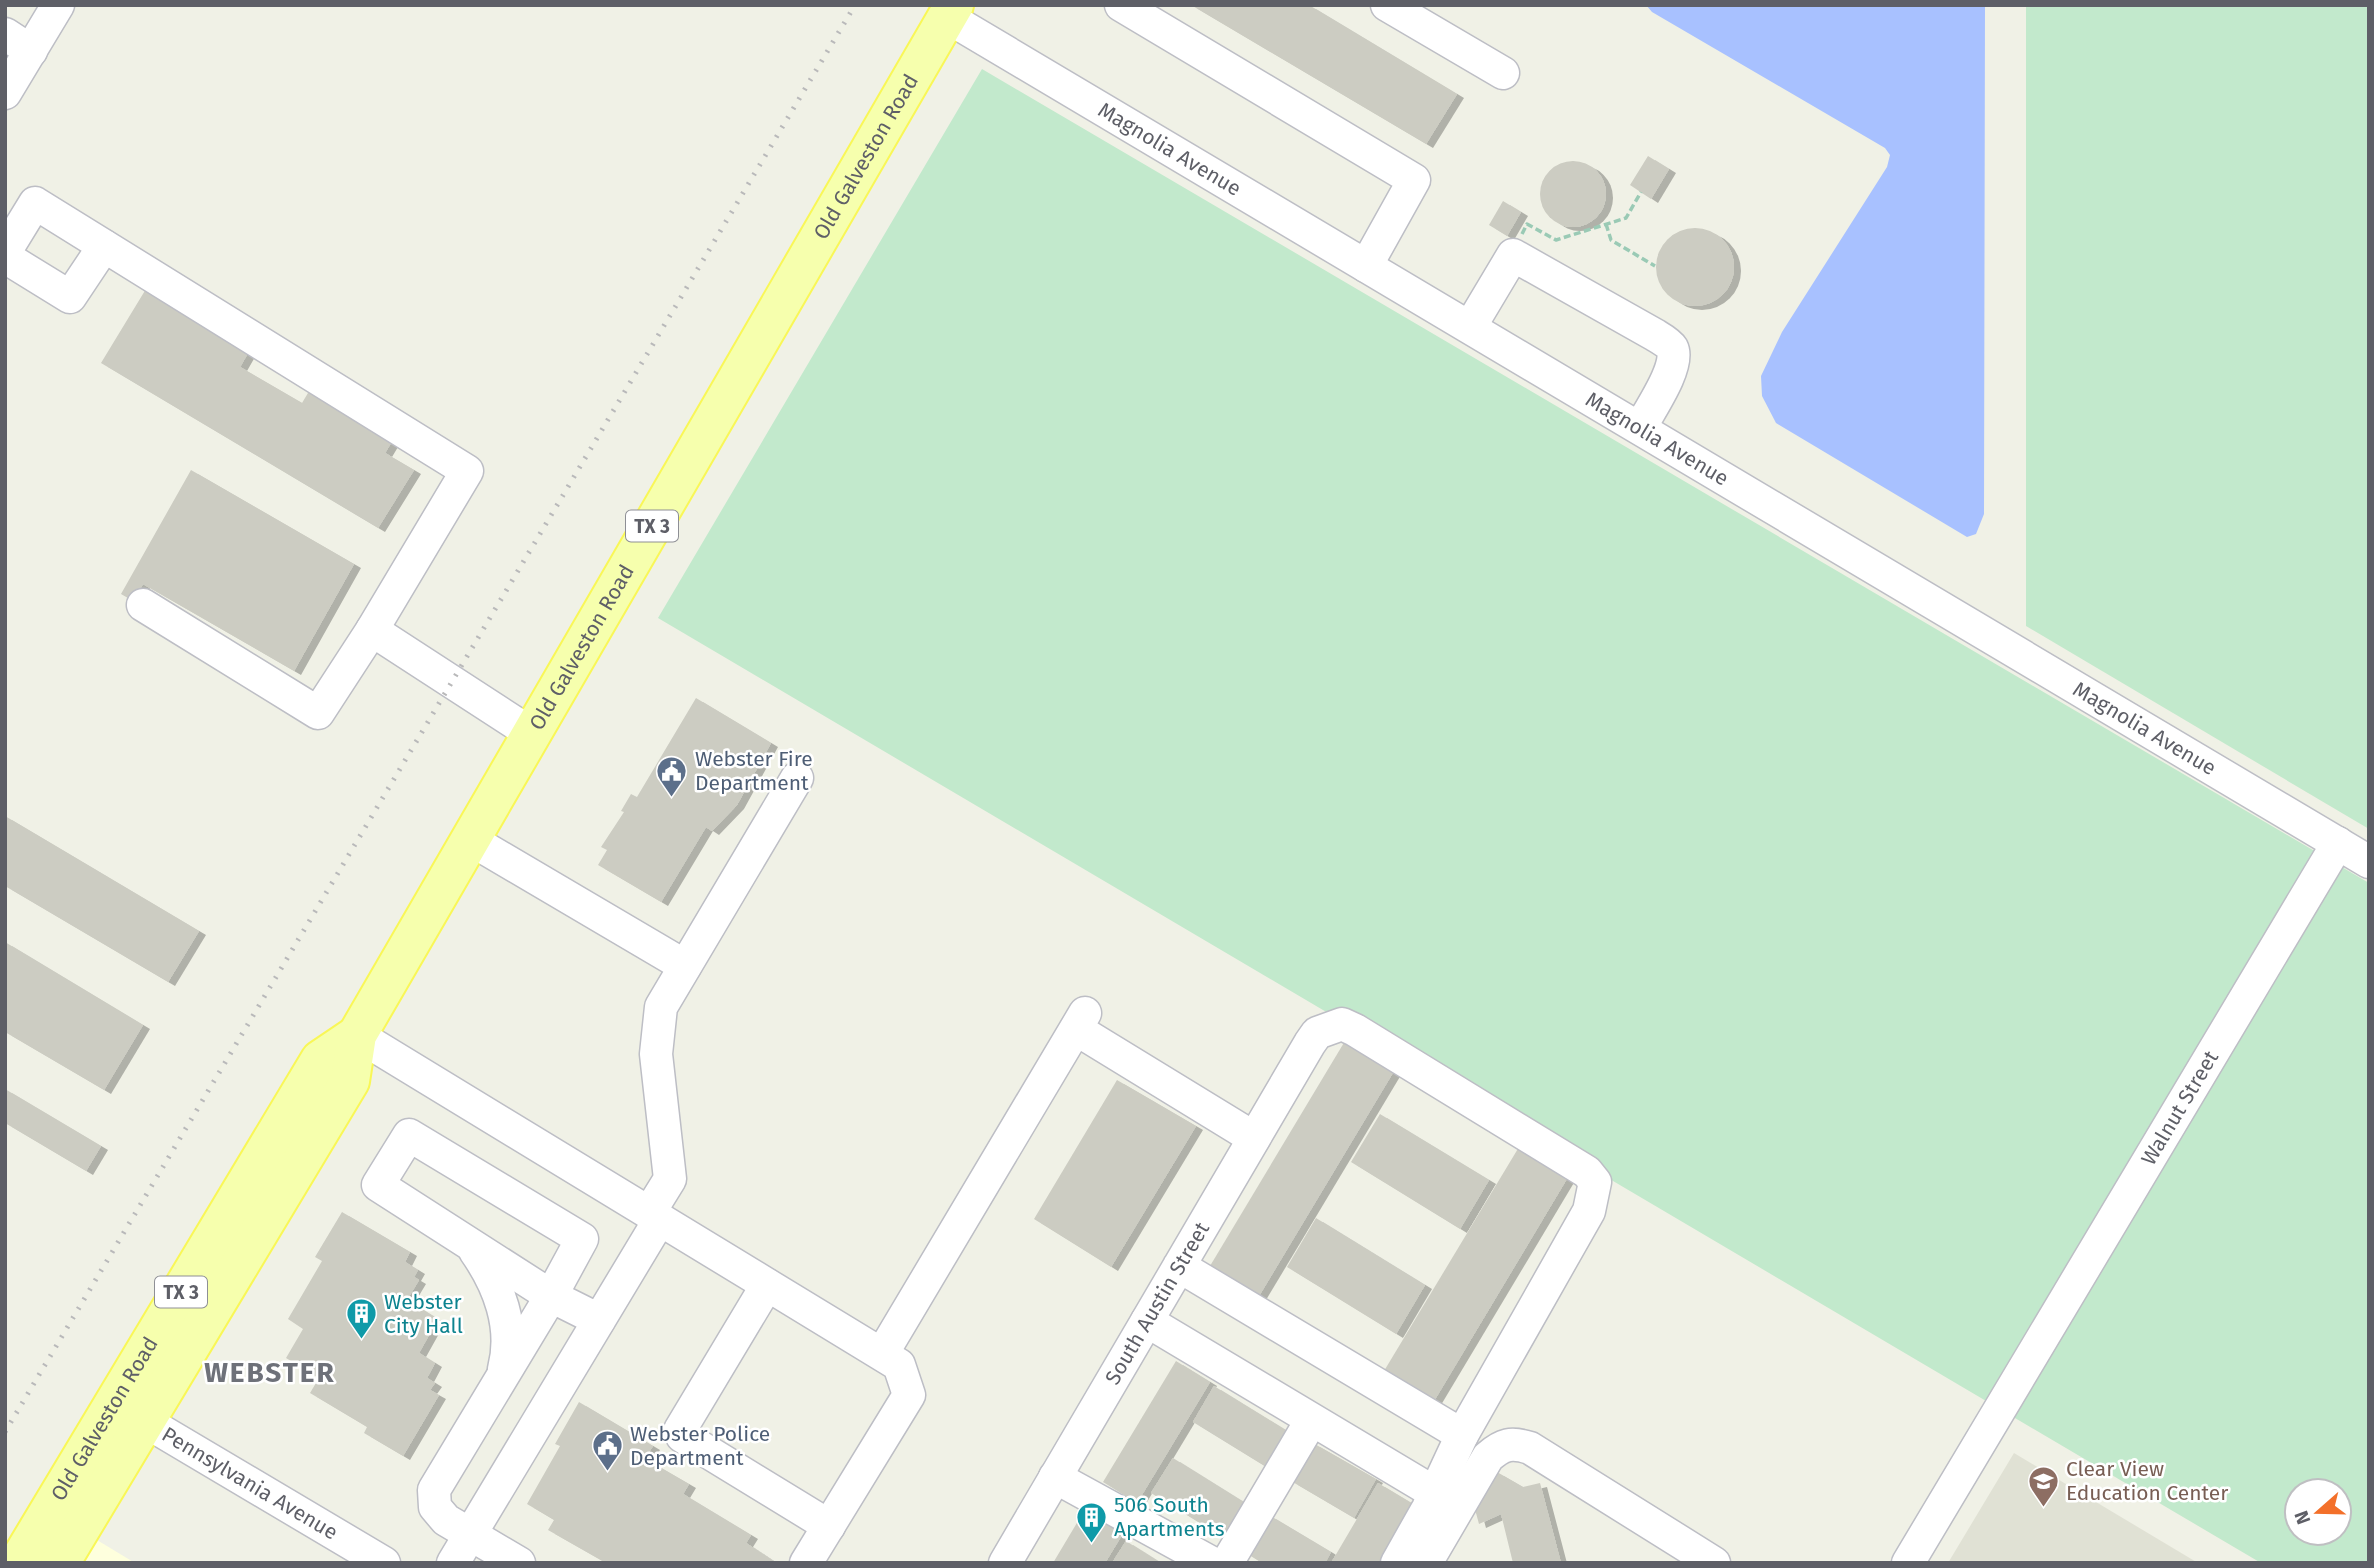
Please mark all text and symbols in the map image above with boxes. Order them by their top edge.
street label: Old Galveston Road [808,70,924,244]
street label: Magnolia Avenue [1093,97,1246,202]
street label: Magnolia Avenue [1581,386,1733,491]
road number: TX 3 [626,510,678,541]
street label: Old Galveston Road [524,560,640,735]
street label: Magnolia Avenue [2068,676,2221,781]
place label: Webster Fire Department [695,746,813,796]
public building icon: Webster Fire Department [655,754,689,798]
street label: Walnut Street [2136,1046,2224,1170]
street label: South Austin Street [1100,1217,1215,1389]
road number: TX 3 [155,1276,207,1308]
place label: Webster City Hall [384,1289,463,1339]
building icon: Webster City Hall [344,1297,378,1341]
street label: Old Galveston Road [45,1332,164,1506]
district label: WEBSTER [204,1356,336,1389]
street label: Pennsylvania Avenue [157,1421,342,1546]
place label: Webster Police Department [630,1421,770,1471]
public building icon: Webster Police Department [590,1429,624,1473]
place label: Clear View Education Center [2066,1456,2228,1506]
school or university icon: Clear View Education Center [2026,1464,2060,1508]
north arrow [2283,1477,2353,1547]
place label: 506 South Apartments [1114,1492,1225,1542]
building icon: 506 South Apartments [1074,1500,1108,1544]
text: N [2290,1508,2315,1528]

